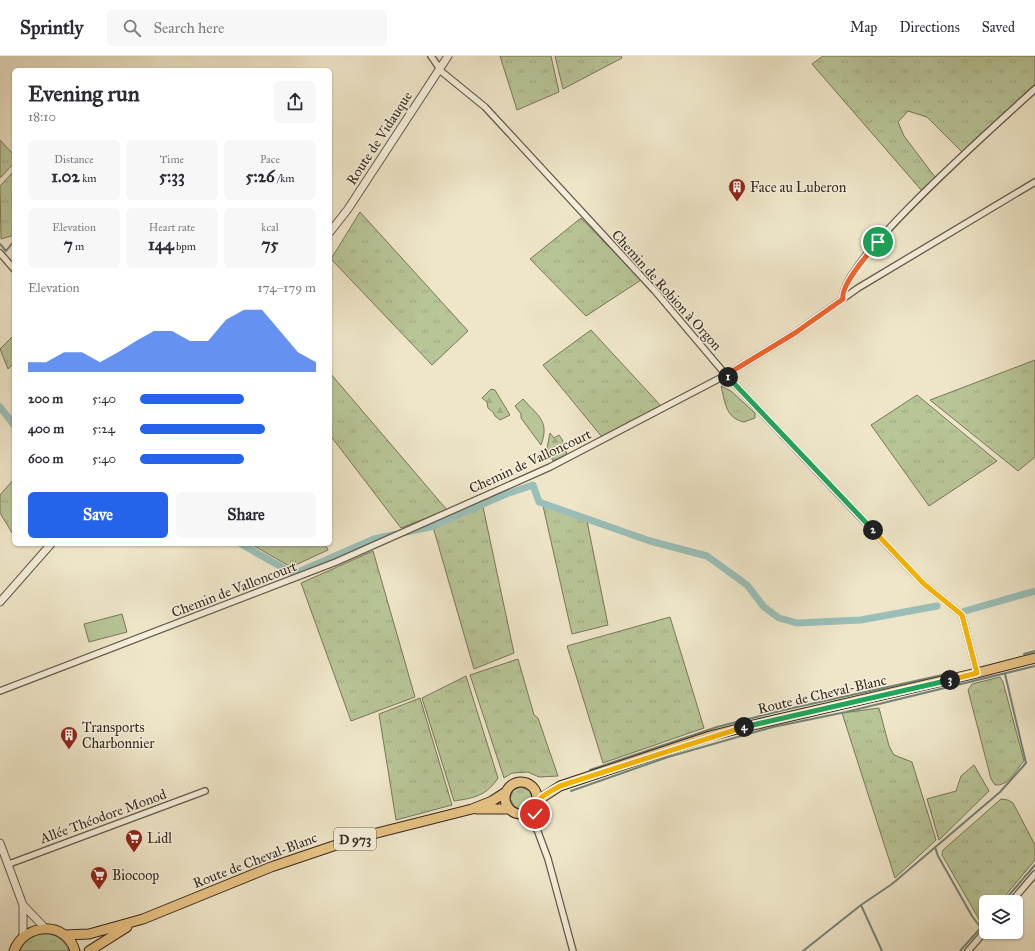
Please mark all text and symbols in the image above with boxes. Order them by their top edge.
search box [107,10,387,46]
text: Sprintly [20,16,83,39]
icon: search [121,17,143,39]
text: Search here [153,19,224,37]
text: Map [850,19,877,36]
text: Directions [899,19,960,36]
text: Saved [982,19,1015,36]
text: Evening run [28,80,140,107]
button: share [274,81,316,123]
street label: Route de Vidauque [343,88,417,189]
text: 18:10 [28,109,56,125]
text: Distance [54,153,94,166]
text: Time [160,153,184,166]
text: Pace [260,153,280,166]
text: 1.02 [51,166,80,187]
text: 5:33 [159,166,185,187]
text: 5:26 [246,166,275,187]
text: km [80,172,97,185]
text: /km [275,172,294,185]
building icon: Face au Luberon [727,177,747,202]
place label: Face au Luberon [750,179,847,196]
text: Elevation [52,221,96,234]
text: Heart rate [149,221,195,234]
text: kcal [261,221,279,234]
pin [861,225,895,259]
street label: Chemin de Robion à Orgon [608,227,726,354]
icon: arrive [867,231,889,253]
text: 7 [64,234,73,255]
text: 144 [148,234,174,255]
text: 75 [262,234,278,255]
text: m [73,240,84,253]
text: bpm [174,240,196,253]
text: Elevation [28,280,80,296]
text: 174–179 m [257,280,316,296]
pin: 1 [718,367,738,387]
text: 1 [726,370,730,383]
text: 200 m [28,391,63,407]
text: 5:40 [92,391,116,407]
text: 400 m [28,421,64,437]
text: 5:24 [92,421,115,437]
street label: Chemin de Valloncourt [466,426,594,497]
text: 600 m [28,451,64,467]
text: 5:40 [92,451,116,467]
button: Save [28,492,168,538]
button: Share [176,492,316,538]
pin: 2 [863,520,883,540]
text: 2 [870,523,876,536]
street label: Chemin de Valloncourt [169,558,299,621]
pin: 3 [940,670,960,690]
street label: Route de Cheval-Blanc [756,671,888,718]
text: 3 [948,673,952,686]
pin: 4 [734,717,754,737]
place label: Transports Charbonnier [82,719,155,752]
text: 4 [741,720,747,733]
building icon: Transports Charbonnier [59,725,79,750]
street label: Allée Théodore Monod [37,786,169,848]
pin [518,797,552,831]
icon: check [524,803,546,825]
supermarket icon: Lidl [124,828,144,853]
road number: D 973 [334,828,376,850]
street label: Route de Cheval-Blanc [191,829,320,892]
place label: Lidl [147,830,172,847]
supermarket icon: Biocoop [89,865,109,890]
place label: Biocoop [112,867,159,884]
map controls [979,895,1023,939]
button: layers [979,895,1023,939]

